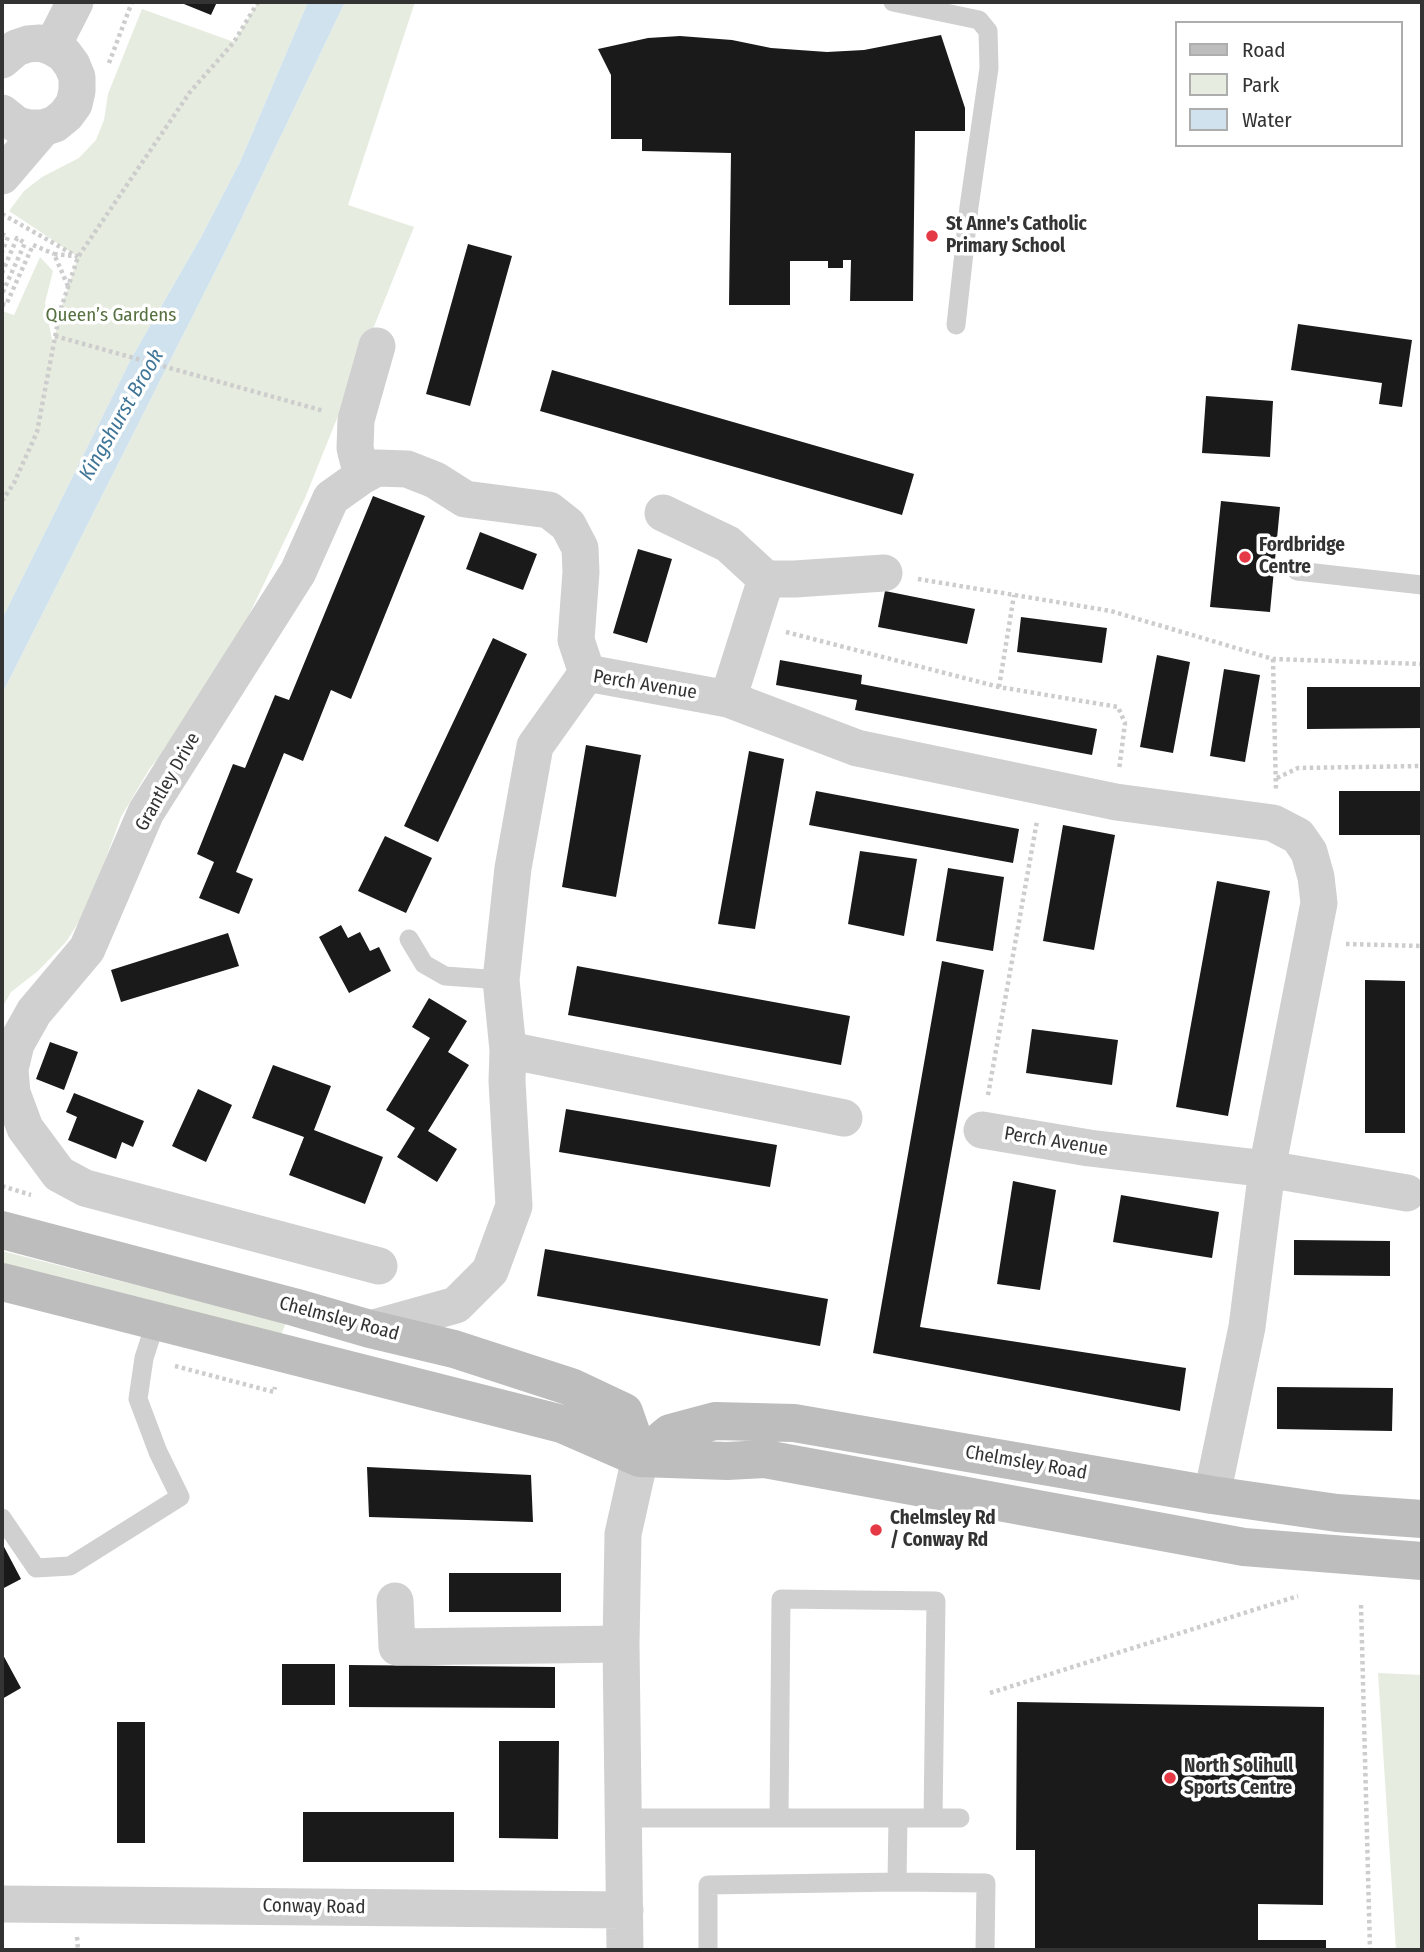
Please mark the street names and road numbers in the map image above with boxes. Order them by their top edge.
street label: Perch Avenue [592,666,698,704]
street label: Grantley Drive [131,729,205,835]
street label: Perch Avenue [1003,1123,1109,1161]
street label: Chelmsley Road [277,1292,401,1346]
street label: Chelmsley Road [963,1441,1089,1485]
street label: Conway Road [262,1895,366,1919]

